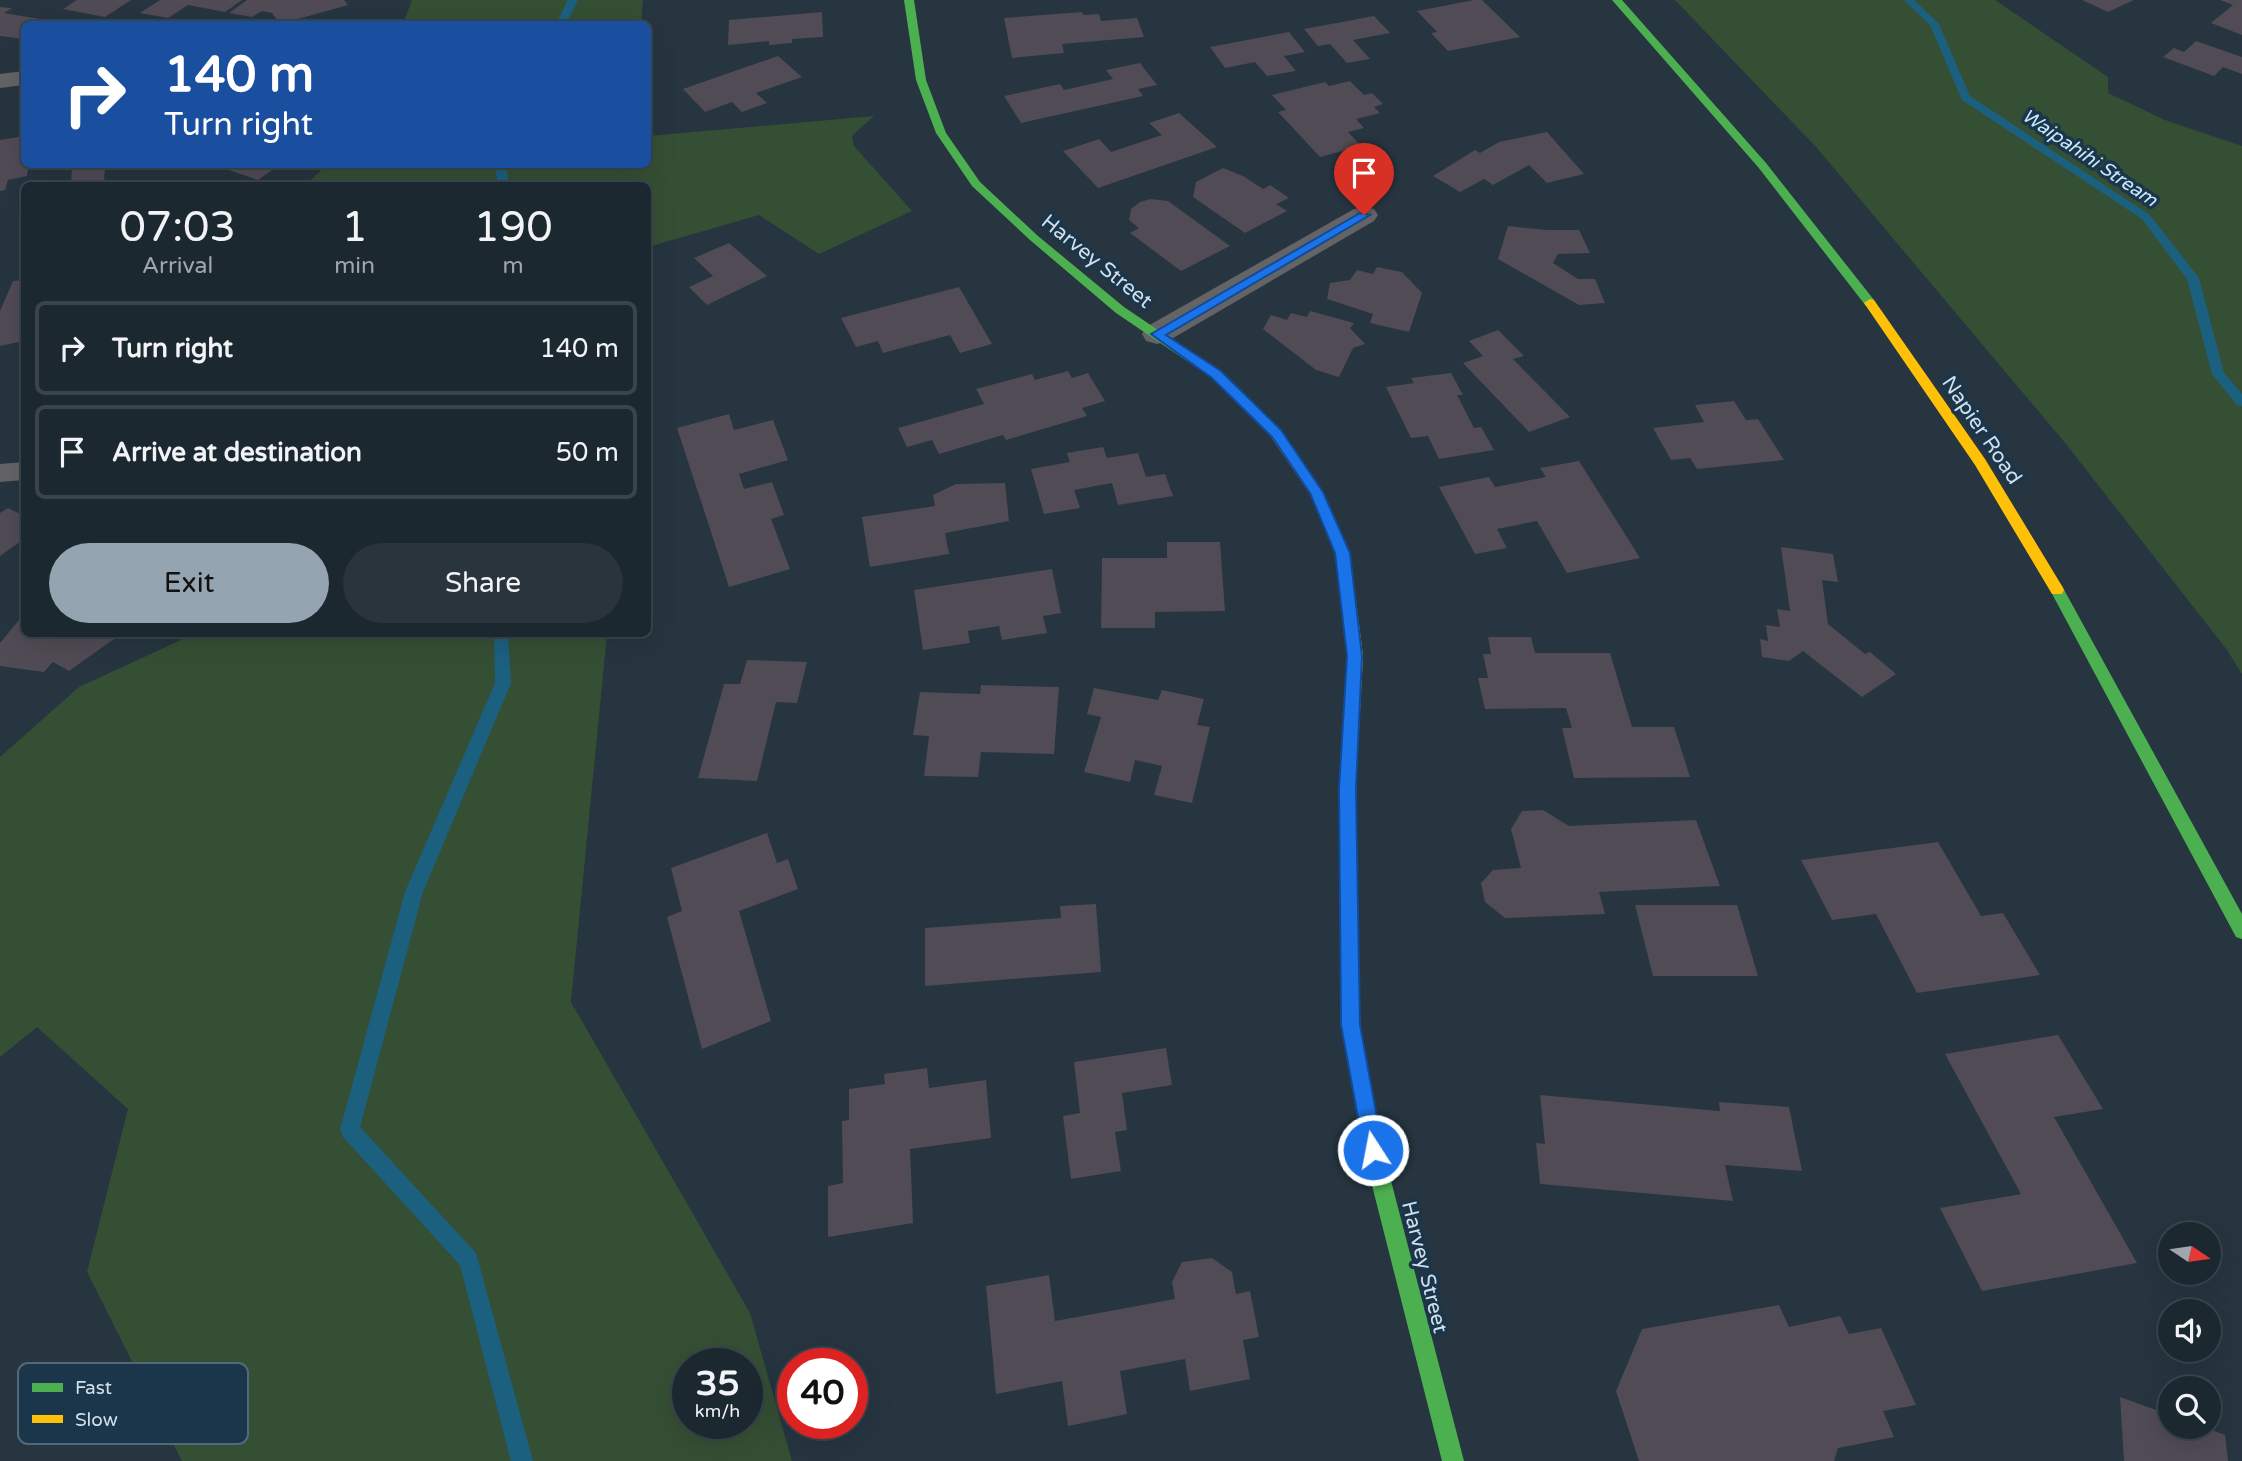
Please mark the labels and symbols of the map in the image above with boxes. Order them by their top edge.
water label: Waipahihi Stream [2018,104,2162,212]
pin [1334,143,1394,215]
street label: Harvey Street [1036,209,1157,314]
street label: Napier Road [1936,371,2027,489]
position arrow [1336,1113,1410,1187]
street label: Harvey Street [1396,1198,1453,1336]
north arrow [2158,1222,2221,1284]
speed limit sign: 40 [777,1348,868,1439]
legend [18,1363,248,1444]
text: Fast [75,1377,112,1399]
text: Slow [75,1409,118,1431]

